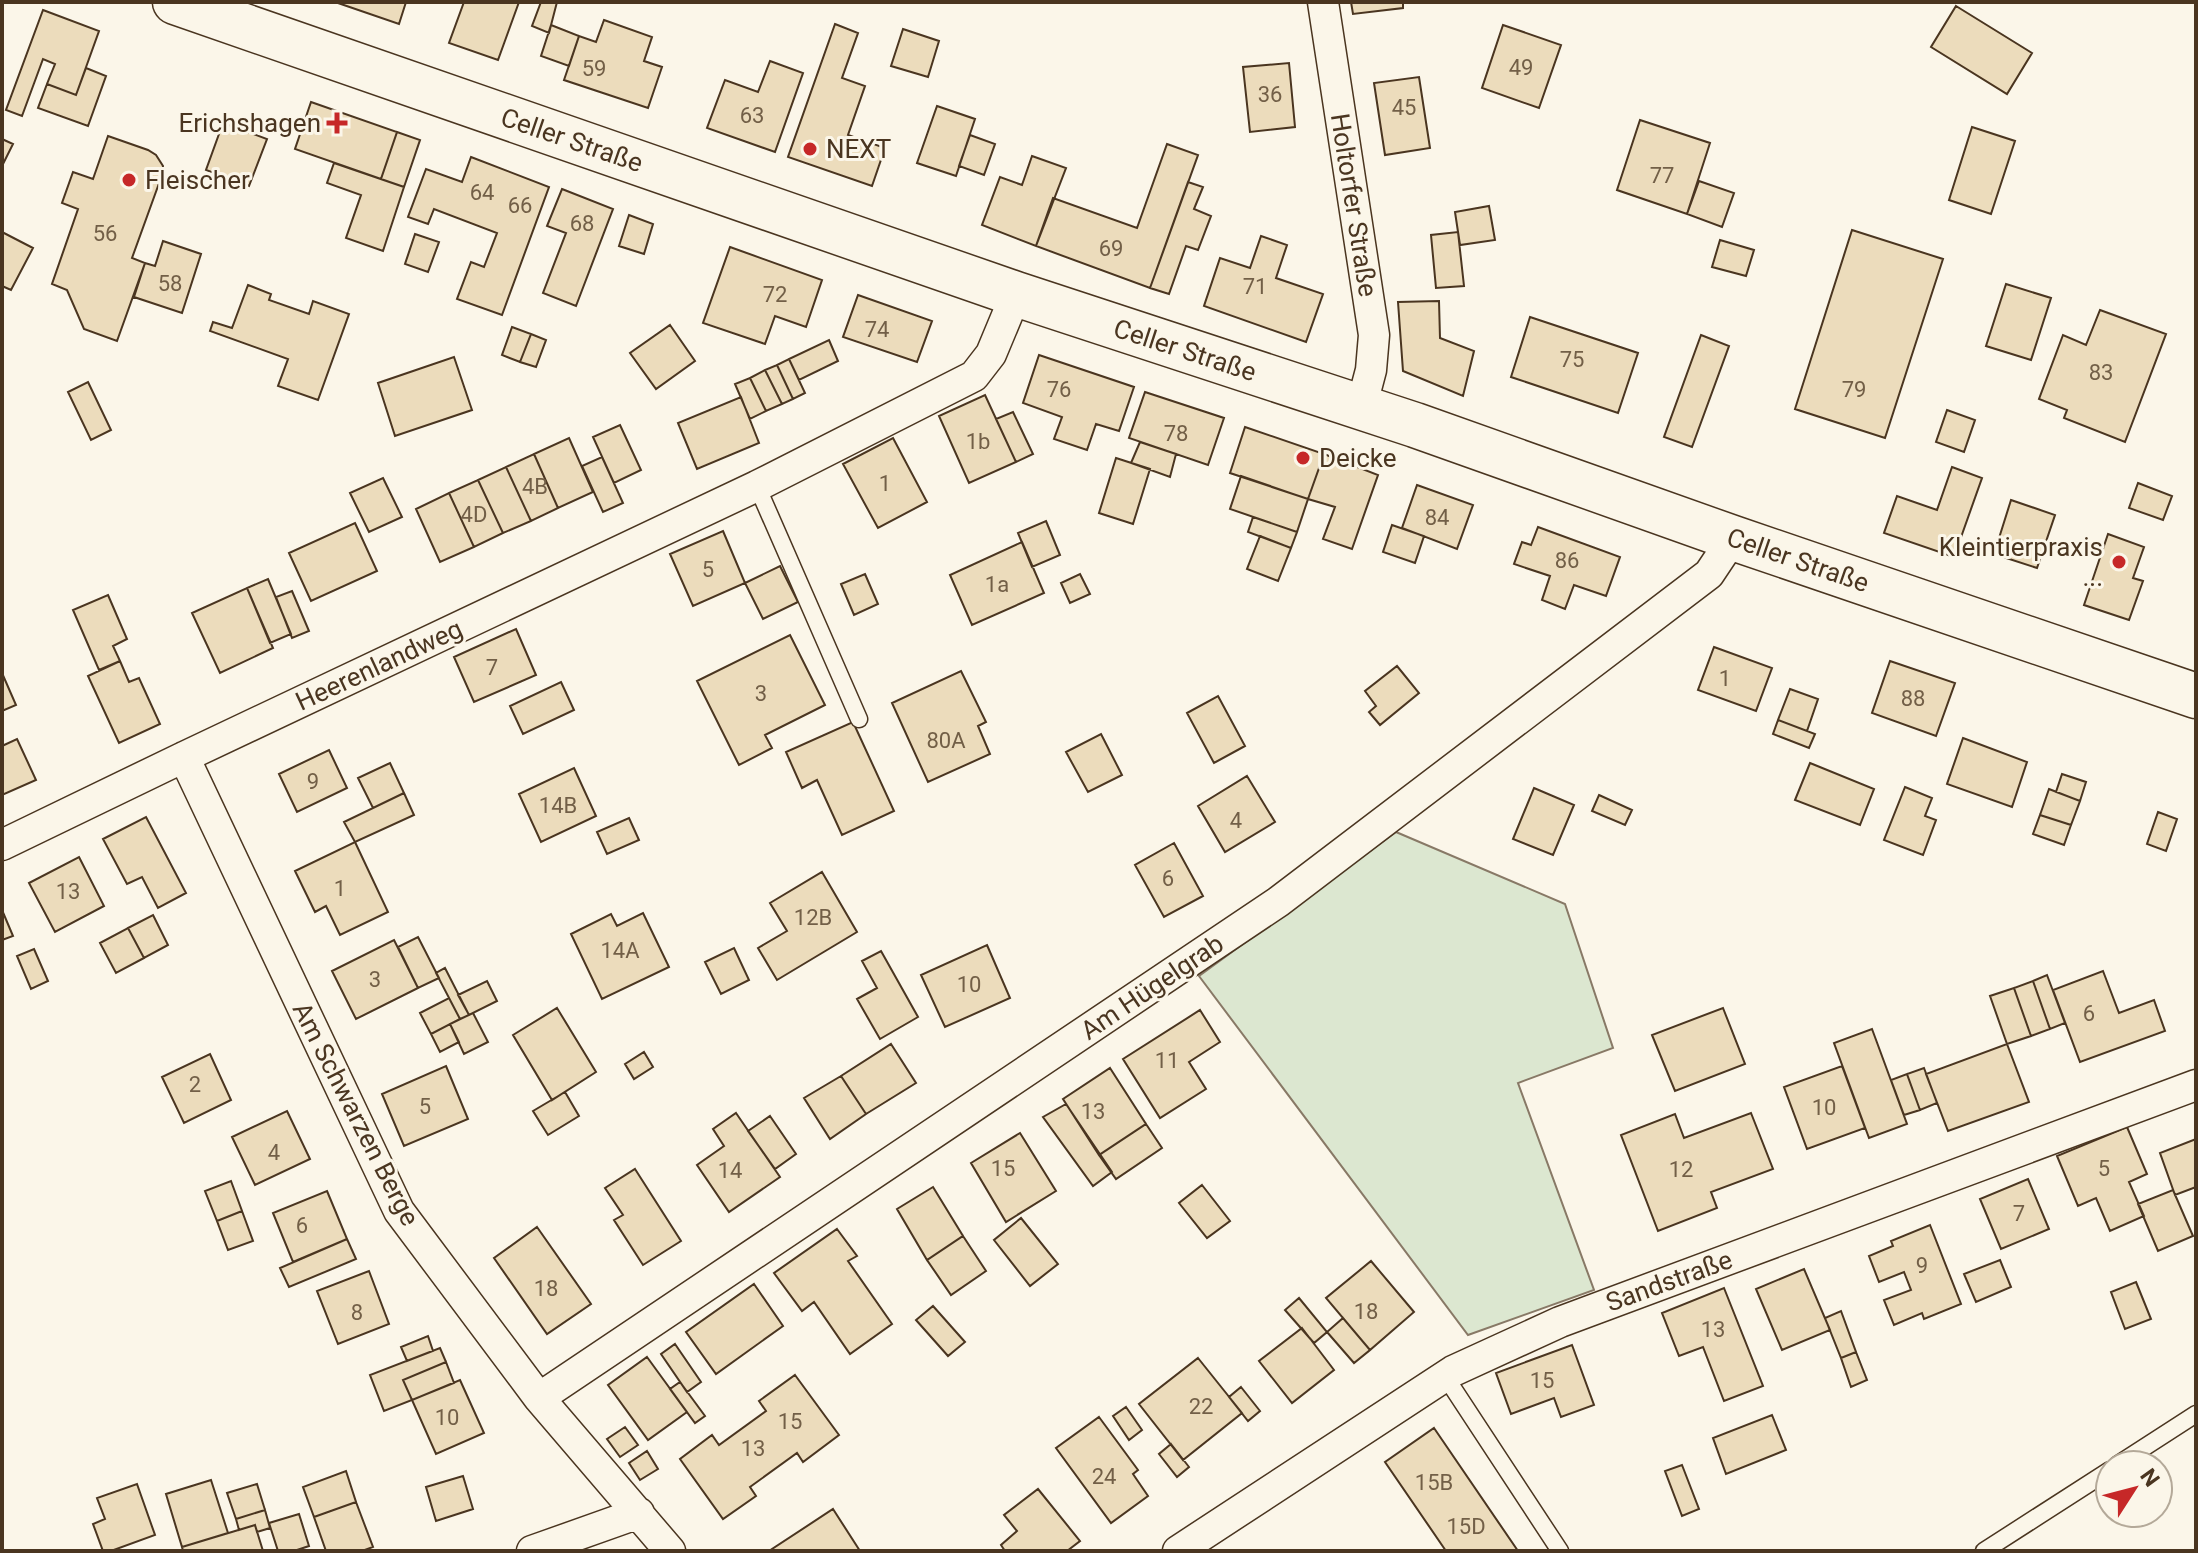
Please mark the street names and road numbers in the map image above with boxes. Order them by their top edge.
street label: Celler Straße [497,102,647,178]
street label: Holtorfer Straße [1325,111,1383,299]
street label: Celler Straße [1110,313,1260,387]
street label: Celler Straße [1723,522,1873,598]
street label: Heerenlandweg [291,613,467,717]
street label: Am Hügelgrab [1075,928,1229,1046]
street label: Am Schwarzen Berge [287,997,425,1231]
street label: Sandstraße [1602,1244,1736,1318]

